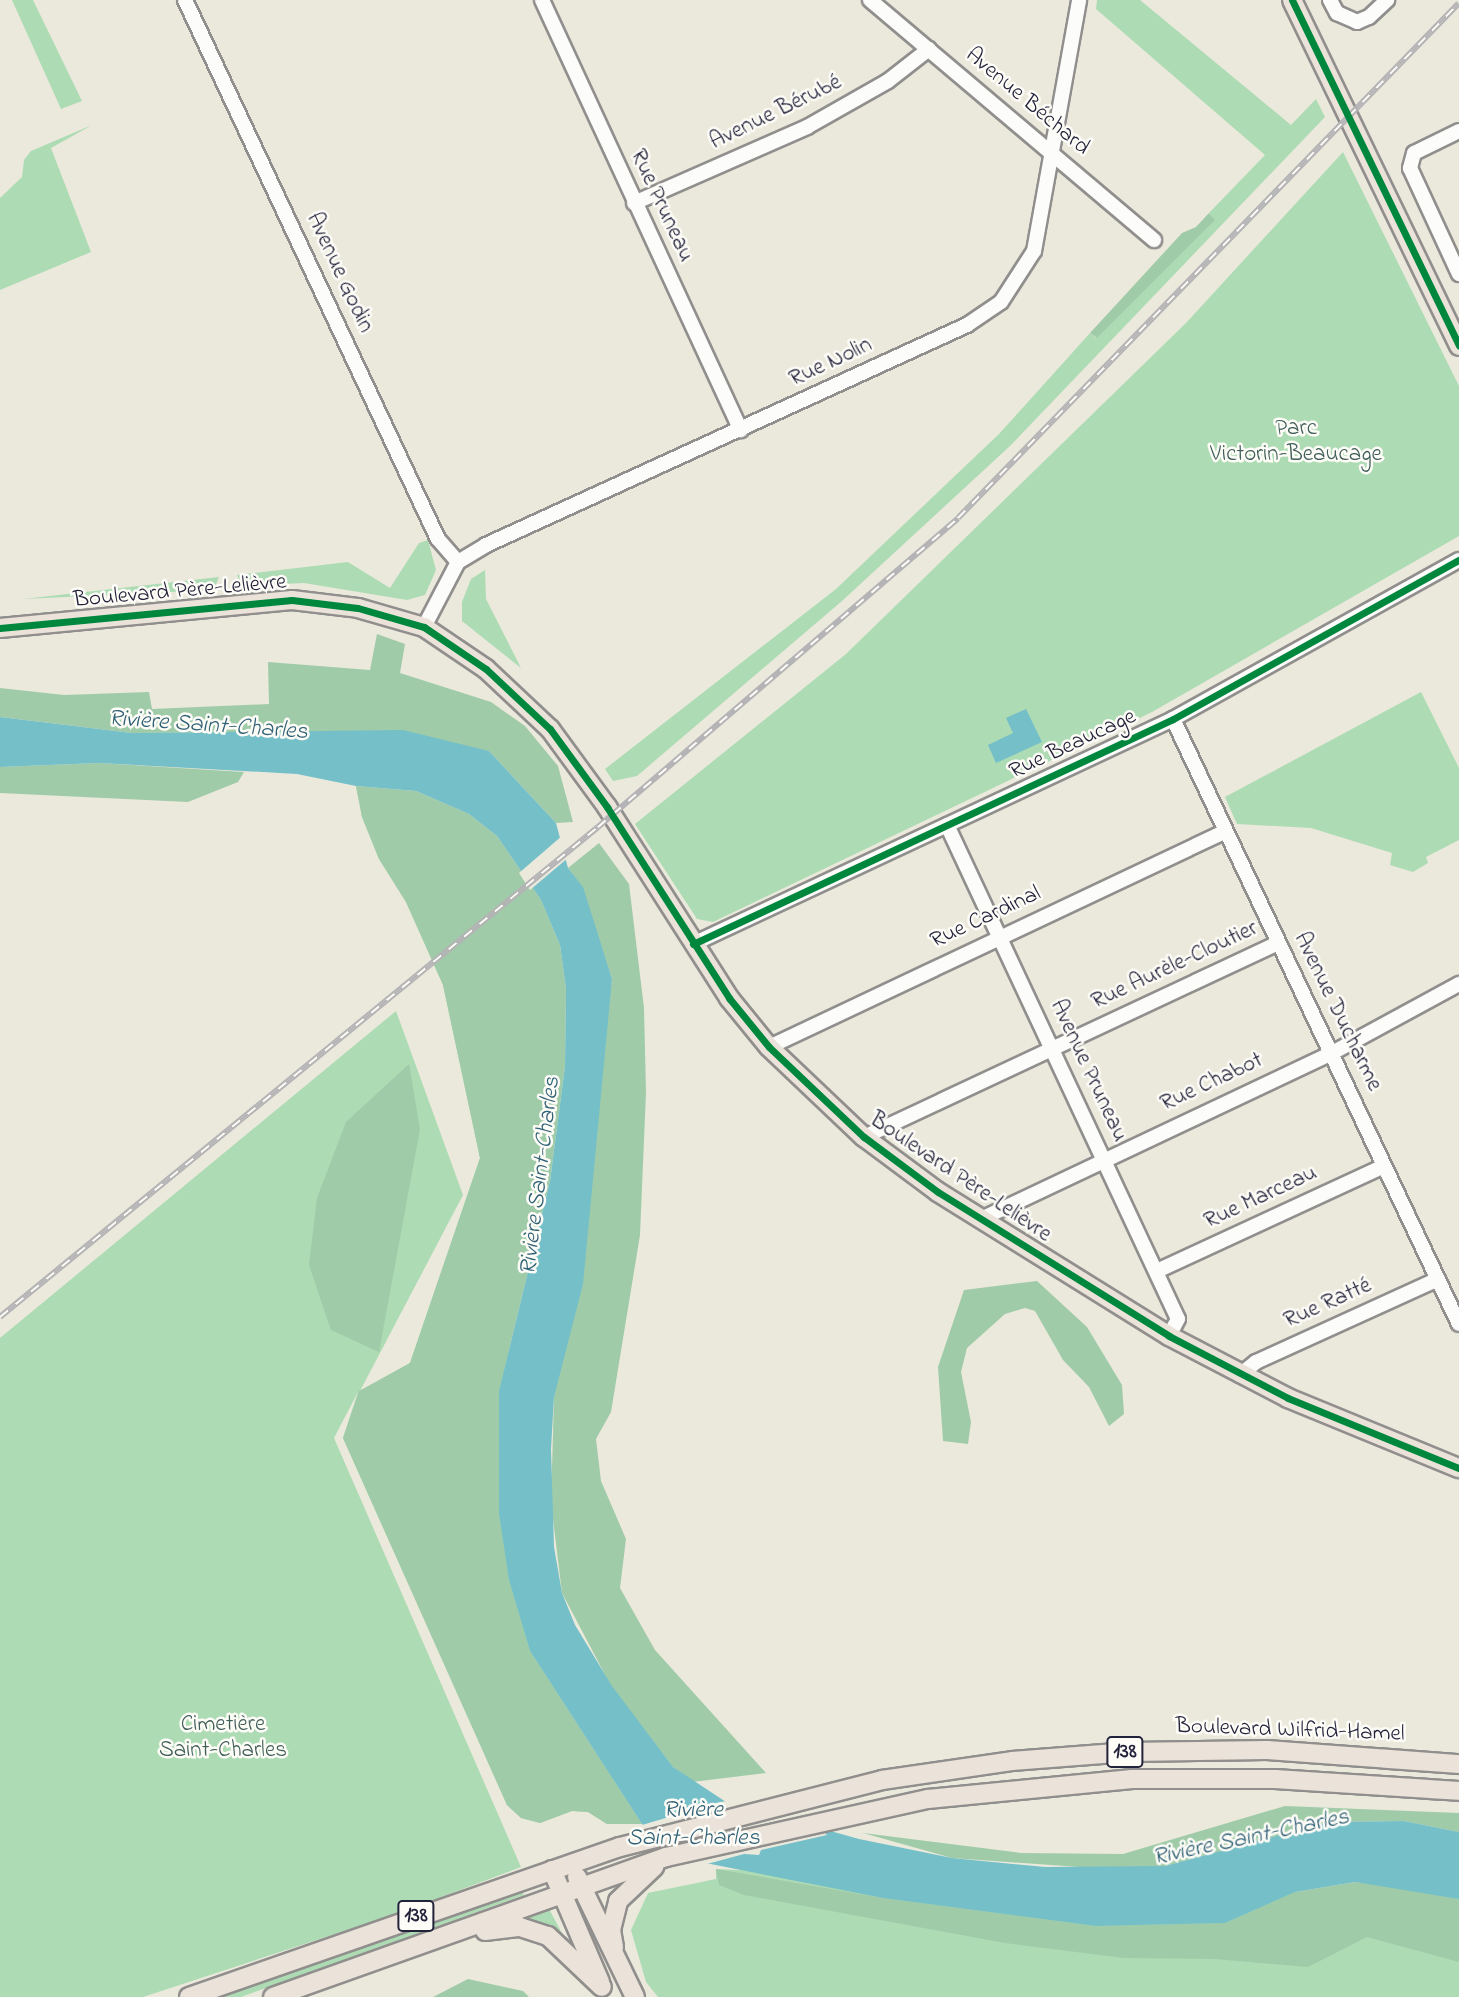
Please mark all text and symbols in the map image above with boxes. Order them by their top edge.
street label: Avenue Béchard [959,42,1095,162]
street label: Avenue Bérubé [706,69,846,157]
street label: Rue Pruneau [623,145,699,267]
street label: Avenue Godin [299,209,379,337]
street label: Rue Nolin [785,332,877,394]
park label: Parc Victorin-Beaucage [1210,415,1382,469]
street label: Boulevard Père-Lelièvre [72,569,288,615]
street label: Rue Beaucage [1005,704,1141,786]
water label: Rivière Saint-Charles [107,705,309,747]
street label: Rue Cardinal [926,880,1046,956]
street label: Rue Aurèle-Cloutier [1088,915,1262,1017]
street label: Avenue Ducharme [1287,928,1387,1096]
street label: Avenue Pruneau [1043,995,1133,1147]
street label: Rue Chabot [1156,1047,1268,1119]
water label: Rivière Saint-Charles [515,1075,567,1277]
street label: Boulevard Père-Lelièvre [864,1107,1056,1249]
street label: Rue Marceau [1200,1160,1322,1236]
street label: Rue Ratté [1280,1273,1376,1335]
park label: Cimetière Saint-Charles [159,1711,287,1765]
street label: Boulevard Wilfrid-Hamel [1175,1713,1405,1749]
road number: 138 [1106,1734,1144,1770]
water label: Rivière Saint-Charles [626,1797,760,1853]
water label: Rivière Saint-Charles [1150,1803,1352,1873]
road number: 138 [397,1898,435,1934]

